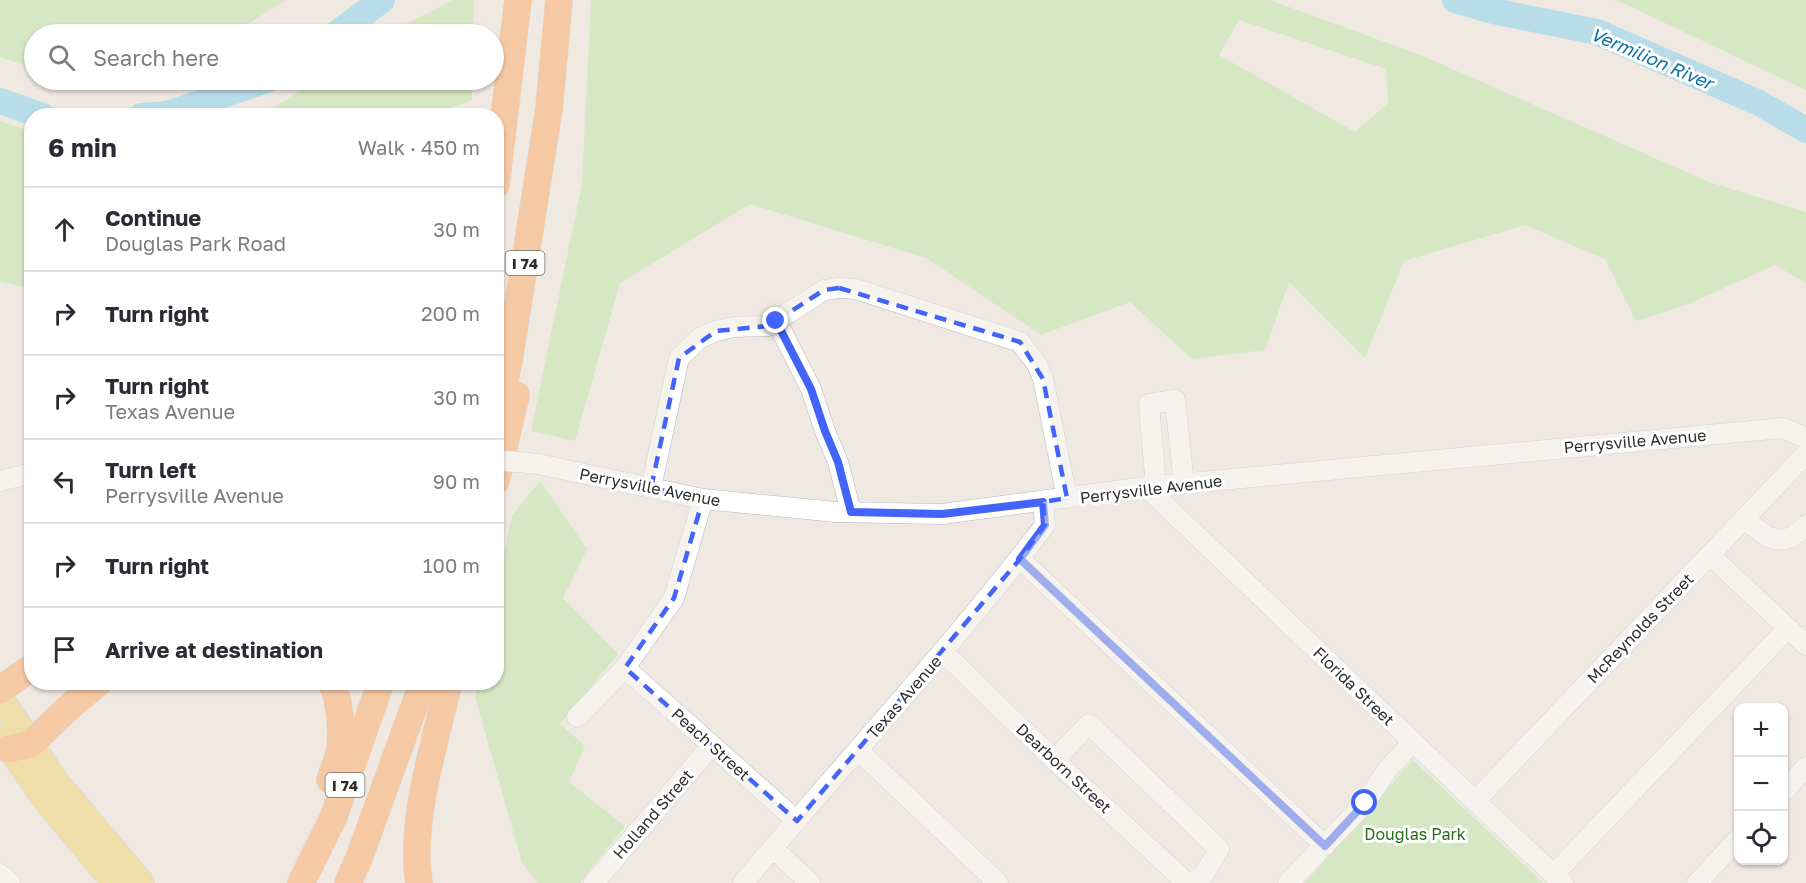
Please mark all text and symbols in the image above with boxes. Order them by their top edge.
water label: Vermilion River [1588,22,1719,95]
search box [24,24,504,90]
icon: search [45,41,78,74]
text: Search here [93,44,219,71]
text: 6 min [48,132,117,163]
text: Walk · 450 m [358,135,480,159]
text: Continue [105,204,201,231]
icon: ahead [48,213,81,246]
text: 30 m [433,217,480,241]
text: Douglas Park Road [105,231,286,255]
road number: I 74 [506,251,544,275]
icon: right [48,297,81,330]
text: Turn right [105,300,209,327]
text: 200 m [421,301,480,325]
route end [762,307,788,333]
text: Turn right [105,372,209,399]
icon: right [48,381,81,414]
text: 30 m [433,385,480,409]
text: Texas Avenue [105,399,235,423]
street label: Perrysville Avenue [1563,425,1707,457]
text: Turn left [105,456,196,483]
street label: Perrysville Avenue [578,464,722,510]
icon: left [48,465,81,498]
text: 90 m [433,469,480,493]
street label: Perrysville Avenue [1079,470,1223,508]
text: Perrysville Avenue [105,483,284,507]
icon: right [48,549,81,582]
text: Turn right [105,552,209,579]
text: 100 m [423,553,480,577]
street label: McReynolds Street [1582,569,1698,687]
icon: arrive [48,633,81,666]
text: Arrive at destination [105,636,323,663]
street label: Florida Street [1309,642,1399,730]
street label: Texas Avenue [862,651,946,743]
map controls [1734,703,1788,865]
button: + [1734,703,1788,757]
street label: Peach Street [668,704,754,784]
street label: Dearborn Street [1012,719,1116,817]
button: − [1734,757,1788,811]
street label: Holland Street [609,765,697,863]
road number: I 74 [326,773,364,797]
route start [1351,789,1377,815]
button: locate [1734,811,1788,865]
park label: Douglas Park [1364,824,1466,844]

